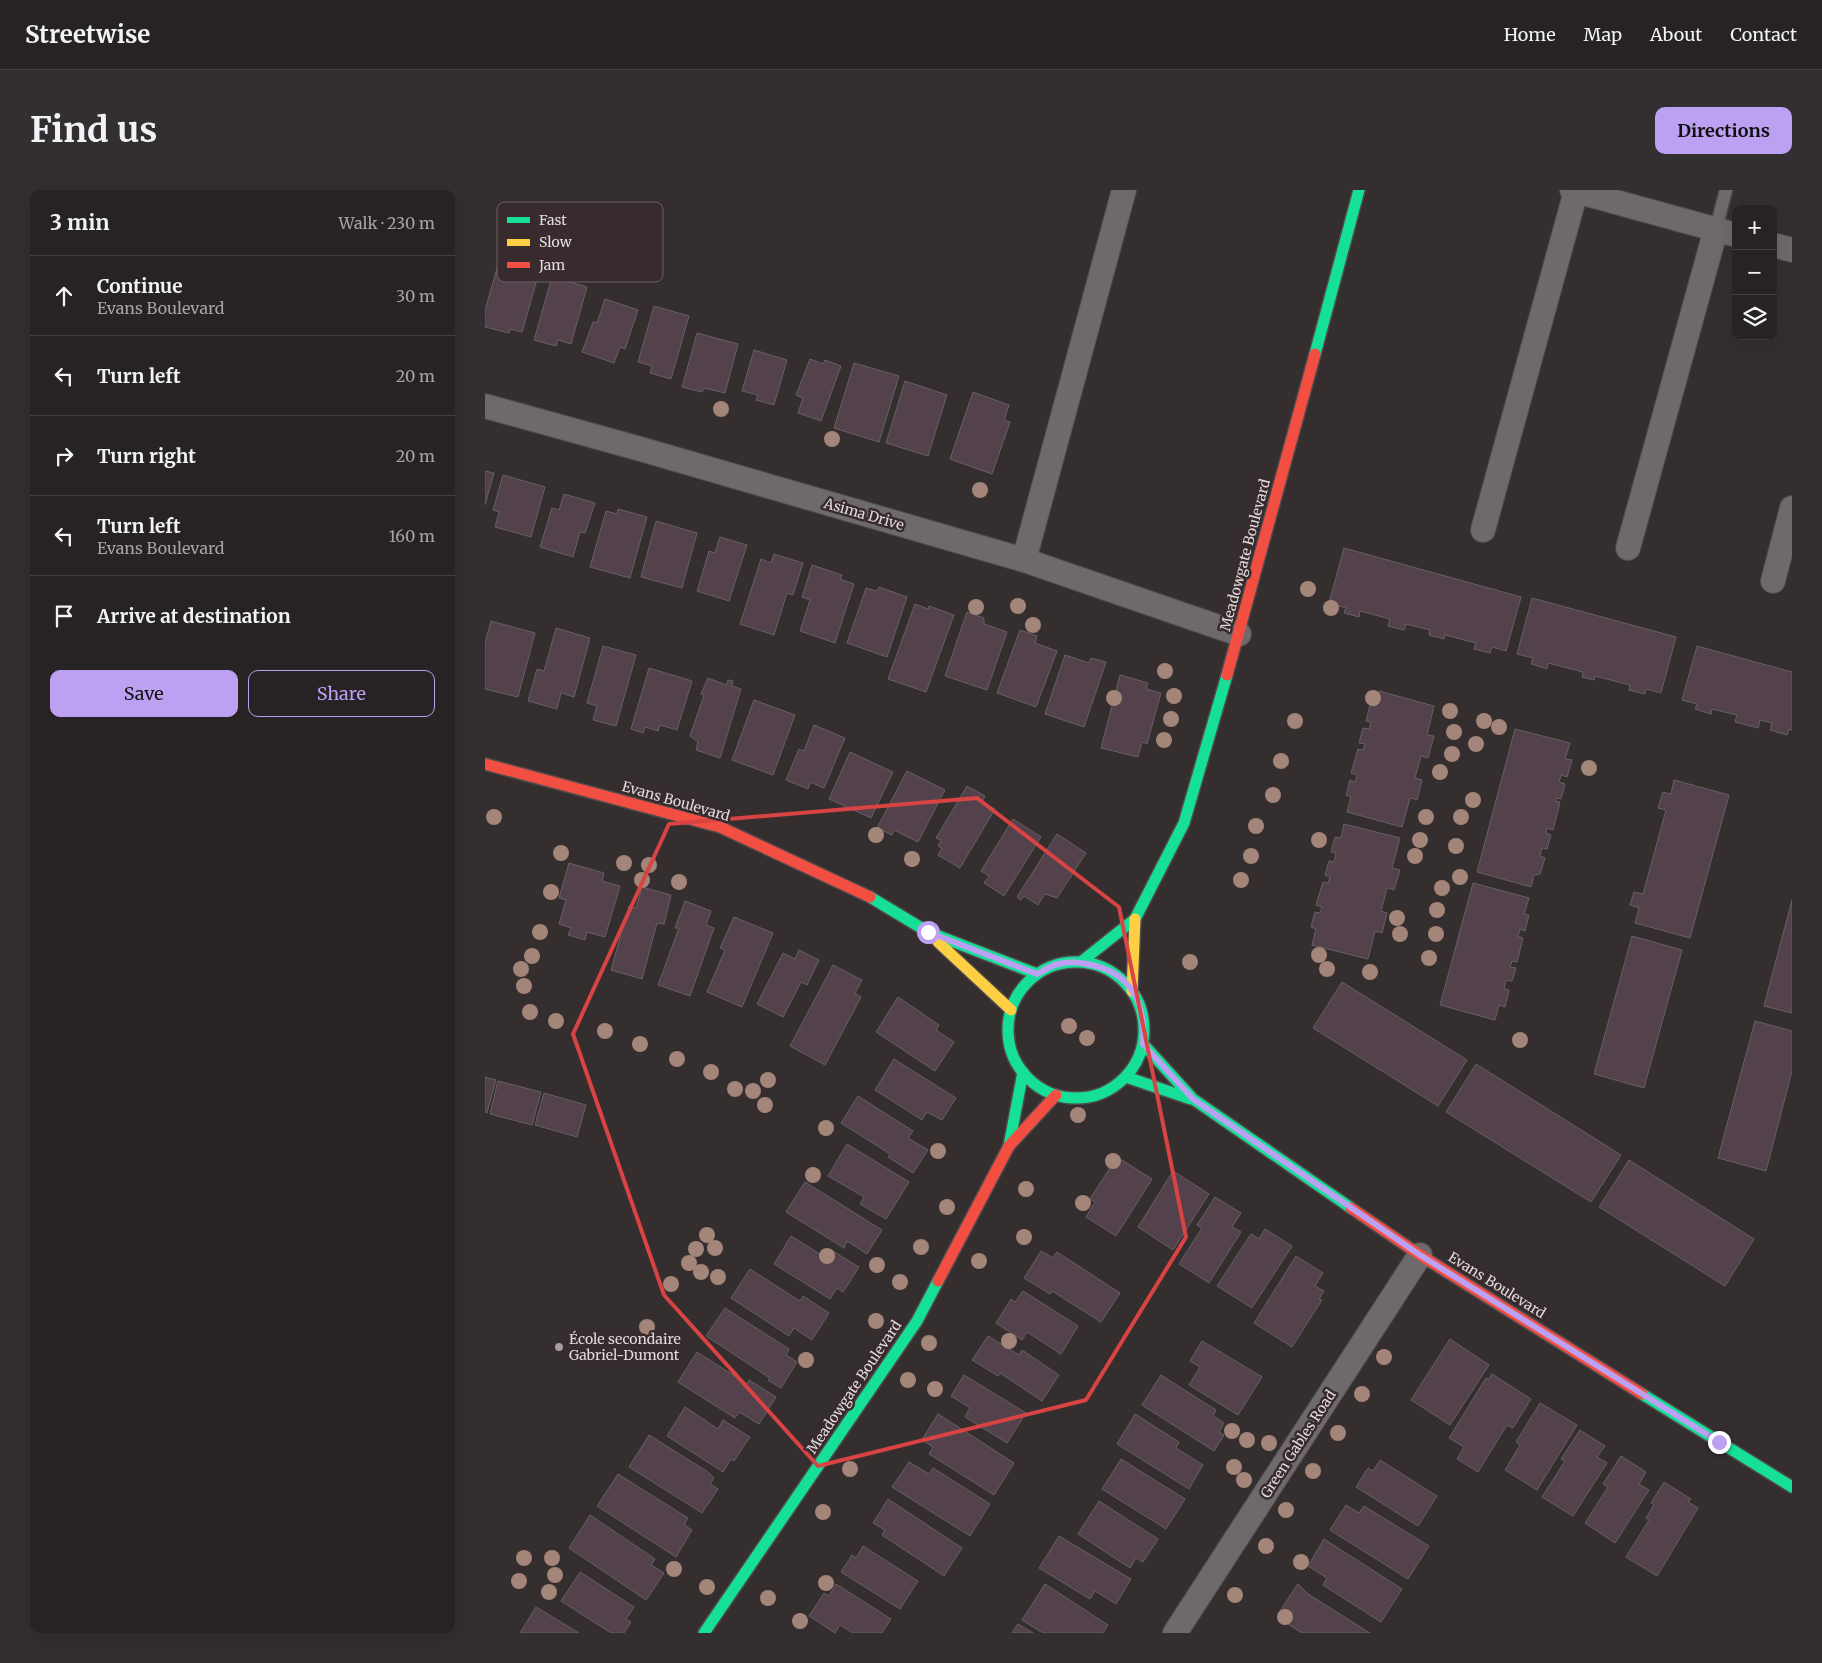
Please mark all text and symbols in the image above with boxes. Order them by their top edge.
text: Streetwise [25,19,150,50]
text: Home [1504,23,1556,46]
text: Map [1584,23,1622,46]
text: About [1650,23,1702,46]
text: Contact [1730,23,1797,46]
button: Directions [1655,107,1792,154]
text: Find us [30,108,157,152]
legend [497,202,663,282]
map controls [1732,205,1777,340]
button: + [1732,205,1777,250]
text: 3 min [50,209,109,236]
text: Fast [539,211,567,229]
text: Walk · 230 m [339,213,435,233]
text: Slow [539,233,572,251]
button: − [1732,250,1777,295]
text: Jam [538,256,565,274]
text: Continue [97,274,183,298]
icon: ahead [50,282,78,310]
text: 30 m [396,286,435,306]
button: layers [1732,295,1777,340]
text: Evans Boulevard [97,298,224,318]
icon: left [50,362,78,390]
text: Turn left [97,364,181,388]
text: 20 m [396,366,435,386]
icon: right [50,442,78,470]
text: Turn right [97,444,196,468]
text: 20 m [396,446,435,466]
street label: Meadowgate Boulevard [1216,476,1274,633]
street label: Asima Drive [821,494,906,534]
text: Turn left [97,514,181,538]
icon: left [50,522,78,550]
text: 160 m [389,526,435,546]
text: Evans Boulevard [97,538,224,558]
icon: arrive [50,602,78,630]
text: Arrive at destination [97,604,291,628]
button: Save [50,670,238,717]
button: Share [248,670,435,717]
street label: Evans Boulevard [620,777,733,825]
route start [917,921,940,944]
street label: Evans Boulevard [1445,1248,1549,1322]
street label: Meadowgate Boulevard [803,1317,906,1457]
place label: École secondaire Gabriel-Dumont [569,1330,681,1364]
marker: École secondaire Gabriel-Dumont [553,1341,565,1353]
street label: Green Gables Road [1256,1386,1340,1501]
route end [1708,1431,1731,1454]

